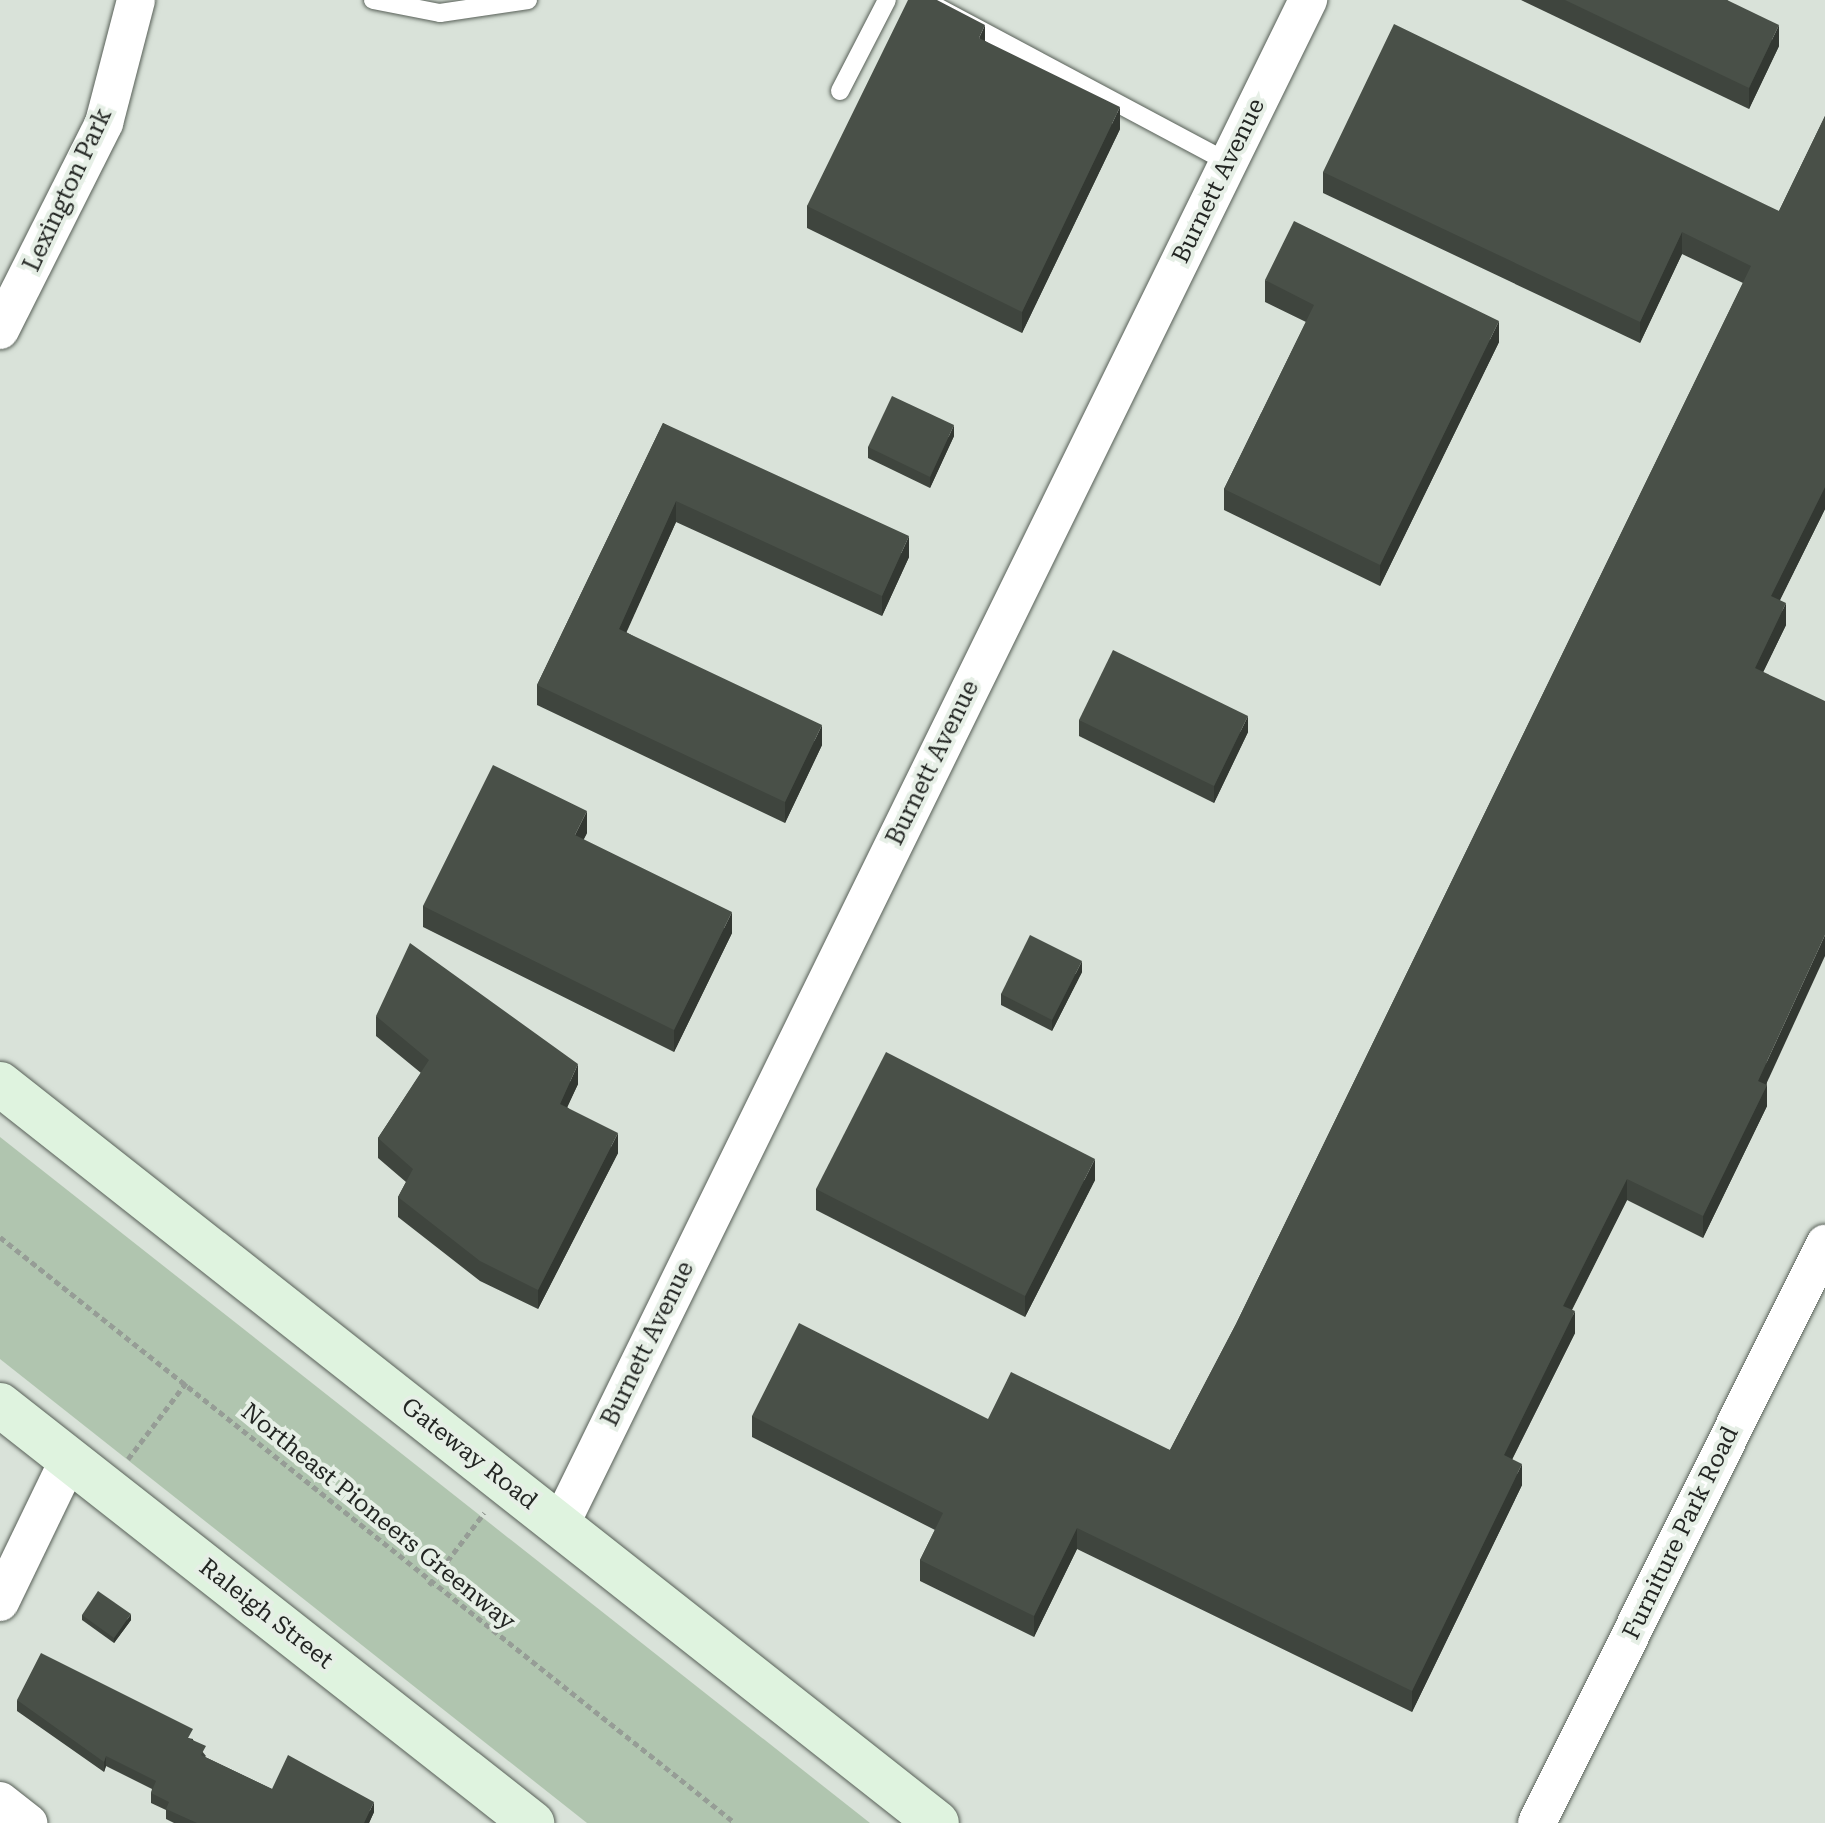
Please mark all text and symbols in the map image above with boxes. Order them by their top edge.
street label: Burnett Avenue [1167,94,1271,268]
street label: Lexington Park [18,104,118,276]
street label: Burnett Avenue [881,676,985,850]
street label: Burnett Avenue [596,1257,700,1431]
street label: Gateway Road [395,1392,543,1516]
street label: Northeast Pioneers Greenway [235,1397,521,1637]
street label: Furniture Park Road [1617,1422,1745,1644]
street label: Raleigh Street [193,1553,339,1675]

